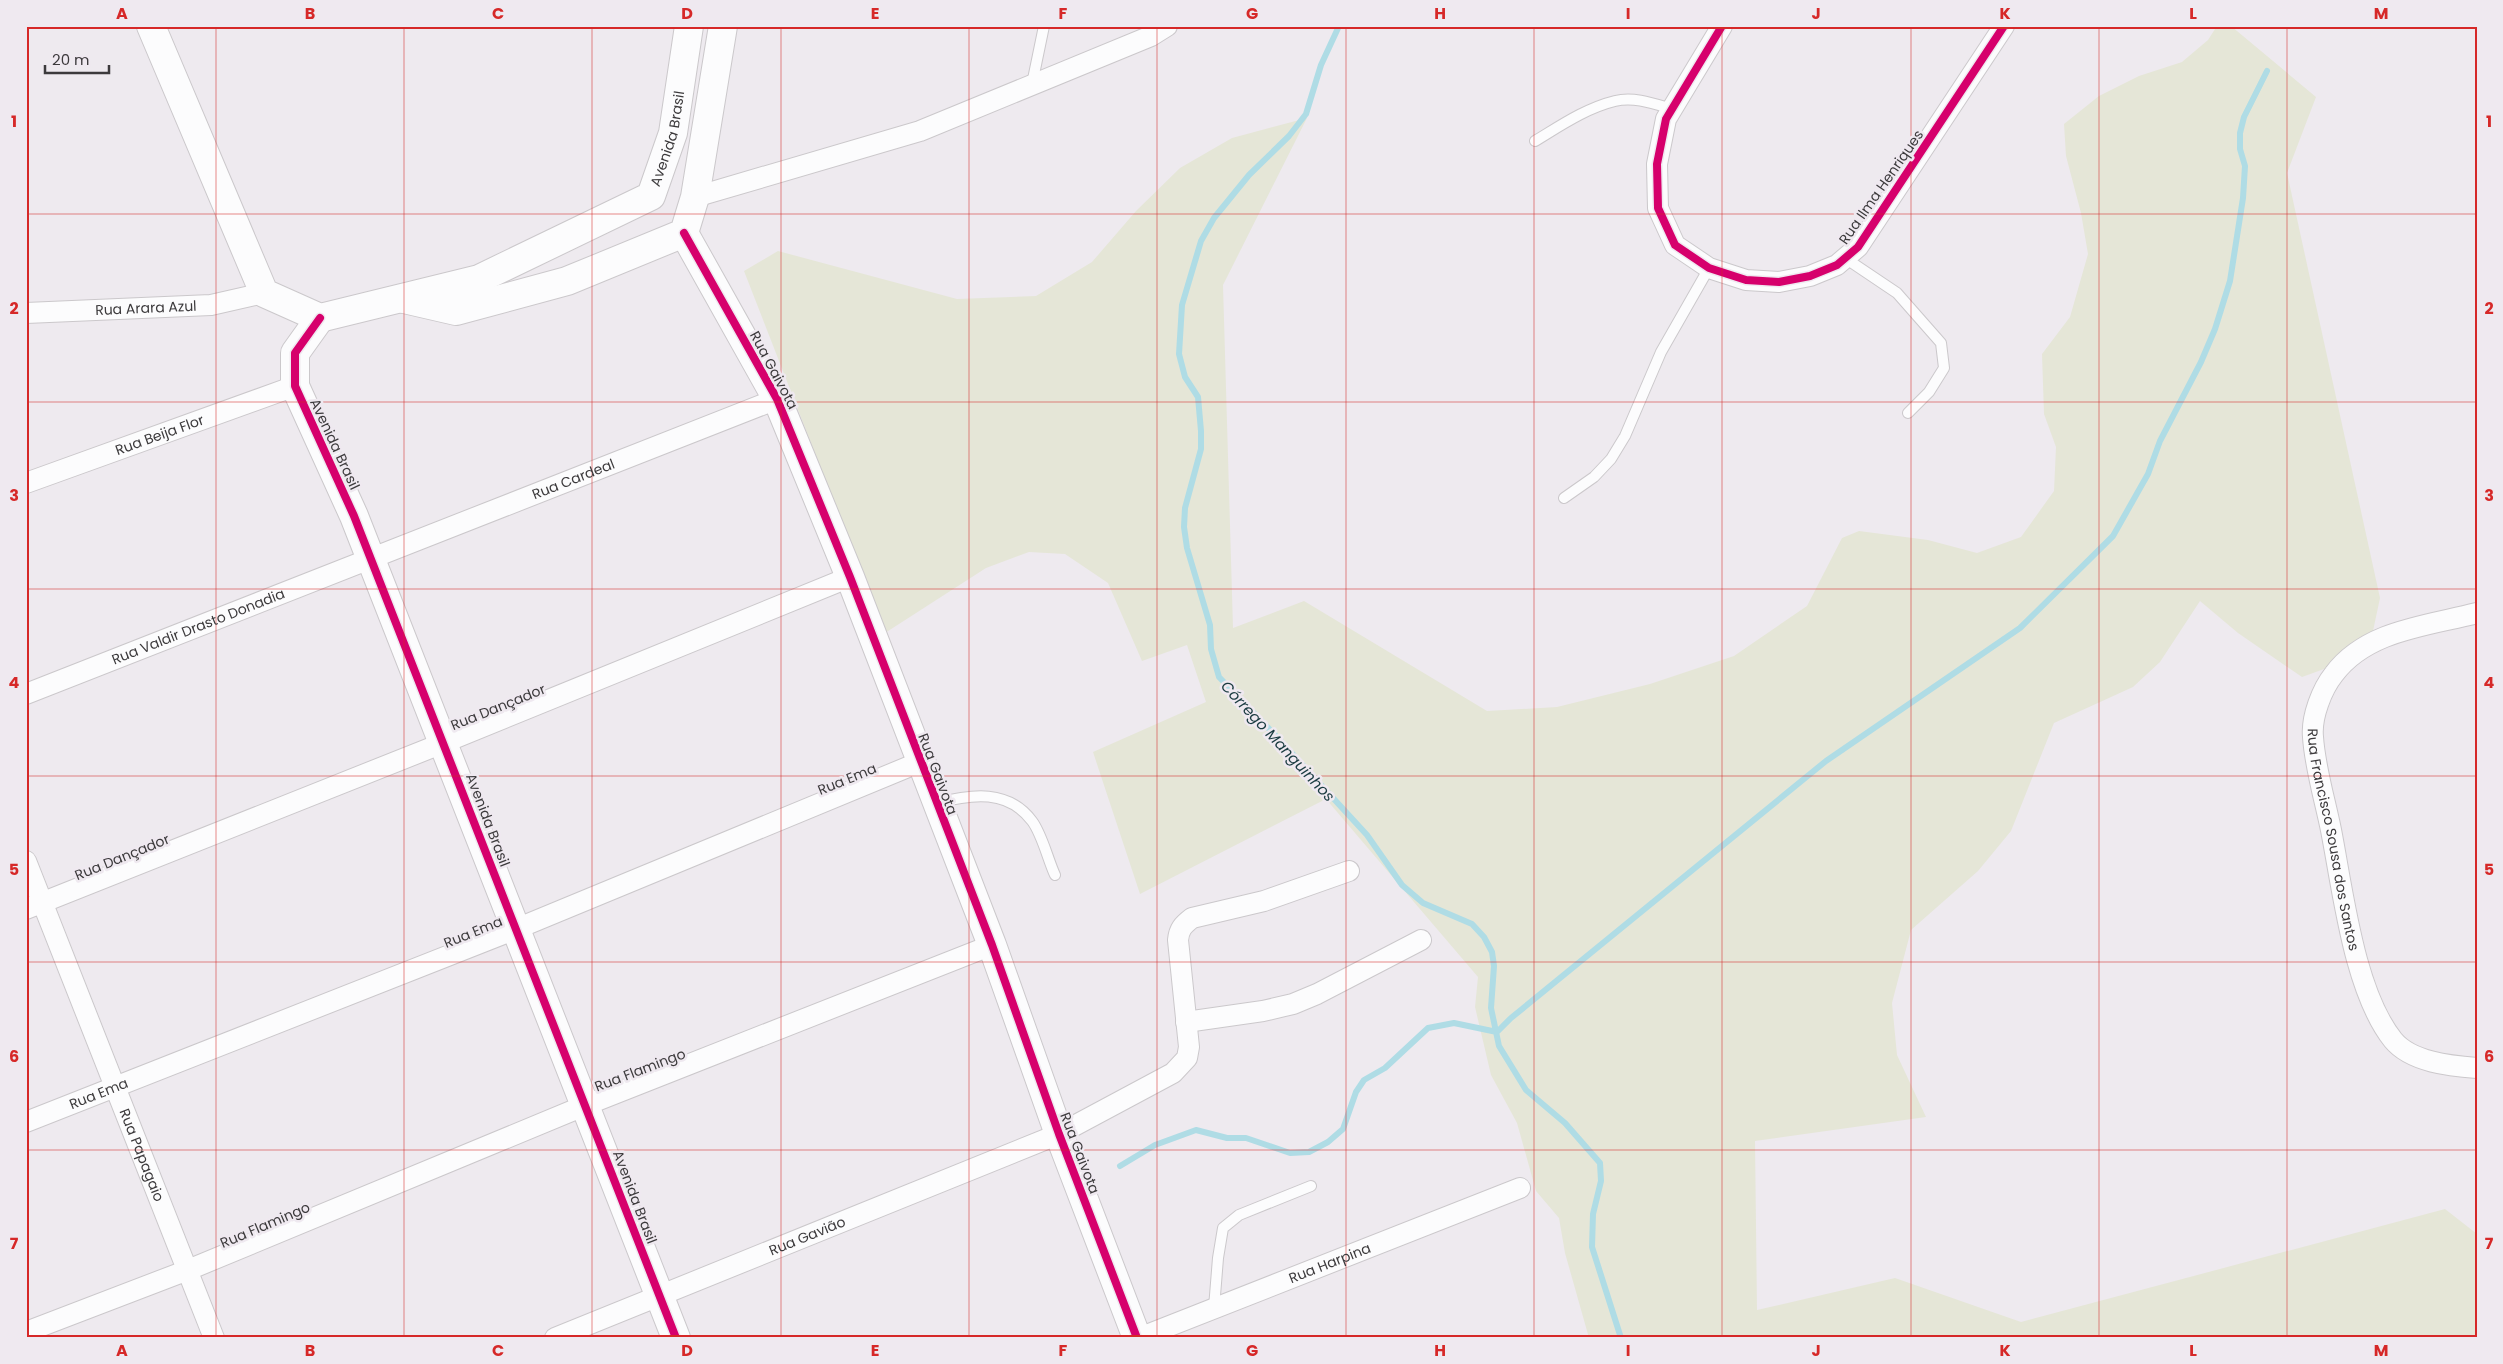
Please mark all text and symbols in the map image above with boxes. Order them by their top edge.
text: A [116,2,128,25]
text: B [305,2,315,25]
text: C [492,2,504,25]
text: D [681,2,693,25]
text: E [871,2,879,25]
text: F [1059,2,1068,25]
text: G [1246,2,1258,25]
text: H [1434,2,1446,25]
text: I [1626,2,1630,25]
text: J [1811,2,1821,25]
text: K [1999,2,2011,25]
text: L [2189,2,2197,25]
text: M [2374,2,2388,25]
scale bar [45,42,109,74]
text: 20 m [52,49,90,70]
street label: Avenida Brasil [645,89,689,189]
text: 1 [11,110,17,133]
text: 1 [2486,110,2492,133]
street label: Rua Ilma Henriques [1834,126,1928,248]
street label: Rua Arara Azul [95,296,197,320]
text: 2 [9,297,19,320]
text: 2 [2484,297,2494,320]
street label: Rua Gaivota [745,327,803,413]
street label: Avenida Brasil [305,395,365,493]
street label: Rua Beija Flor [113,410,207,460]
street label: Rua Cardeal [529,454,618,504]
text: 3 [9,484,19,507]
text: 3 [2484,484,2494,507]
street label: Rua Valdir Drasto Donadia [109,583,288,669]
text: 4 [9,671,20,694]
text: 4 [2484,671,2495,694]
water label: Córrego Manguinhos [1216,676,1340,806]
street label: Rua Dançador [448,679,548,735]
street label: Rua Francisco Sousa dos Santos [2303,728,2364,953]
street label: Rua Gaivota [913,730,963,818]
street label: Rua Ema [815,758,879,800]
street label: Avenida Brasil [461,770,515,870]
street label: Rua Dançador [72,829,172,885]
text: 5 [9,858,19,881]
text: 5 [2484,858,2494,881]
street label: Rua Ema [441,911,505,953]
street label: Rua Flamingo [592,1043,688,1097]
text: 6 [9,1045,19,1068]
text: 6 [2484,1045,2494,1068]
street label: Rua Ema [66,1073,131,1114]
street label: Rua Papagaio [114,1105,169,1205]
street label: Rua Gaivota [1055,1109,1105,1197]
street label: Avenida Brasil [608,1147,662,1247]
street label: Rua Flamingo [217,1197,313,1253]
street label: Rua Gavião [766,1212,848,1260]
text: 7 [10,1232,19,1255]
text: 7 [2485,1232,2494,1255]
street label: Rua Harpina [1286,1238,1374,1288]
text: A [116,1339,128,1362]
text: B [305,1339,315,1362]
text: C [492,1339,504,1362]
text: D [681,1339,693,1362]
text: E [871,1339,879,1362]
text: F [1059,1339,1068,1362]
text: G [1246,1339,1258,1362]
text: H [1434,1339,1446,1362]
text: I [1626,1339,1630,1362]
text: J [1811,1339,1821,1362]
text: K [1999,1339,2011,1362]
text: L [2189,1339,2197,1362]
text: M [2374,1339,2388,1362]

